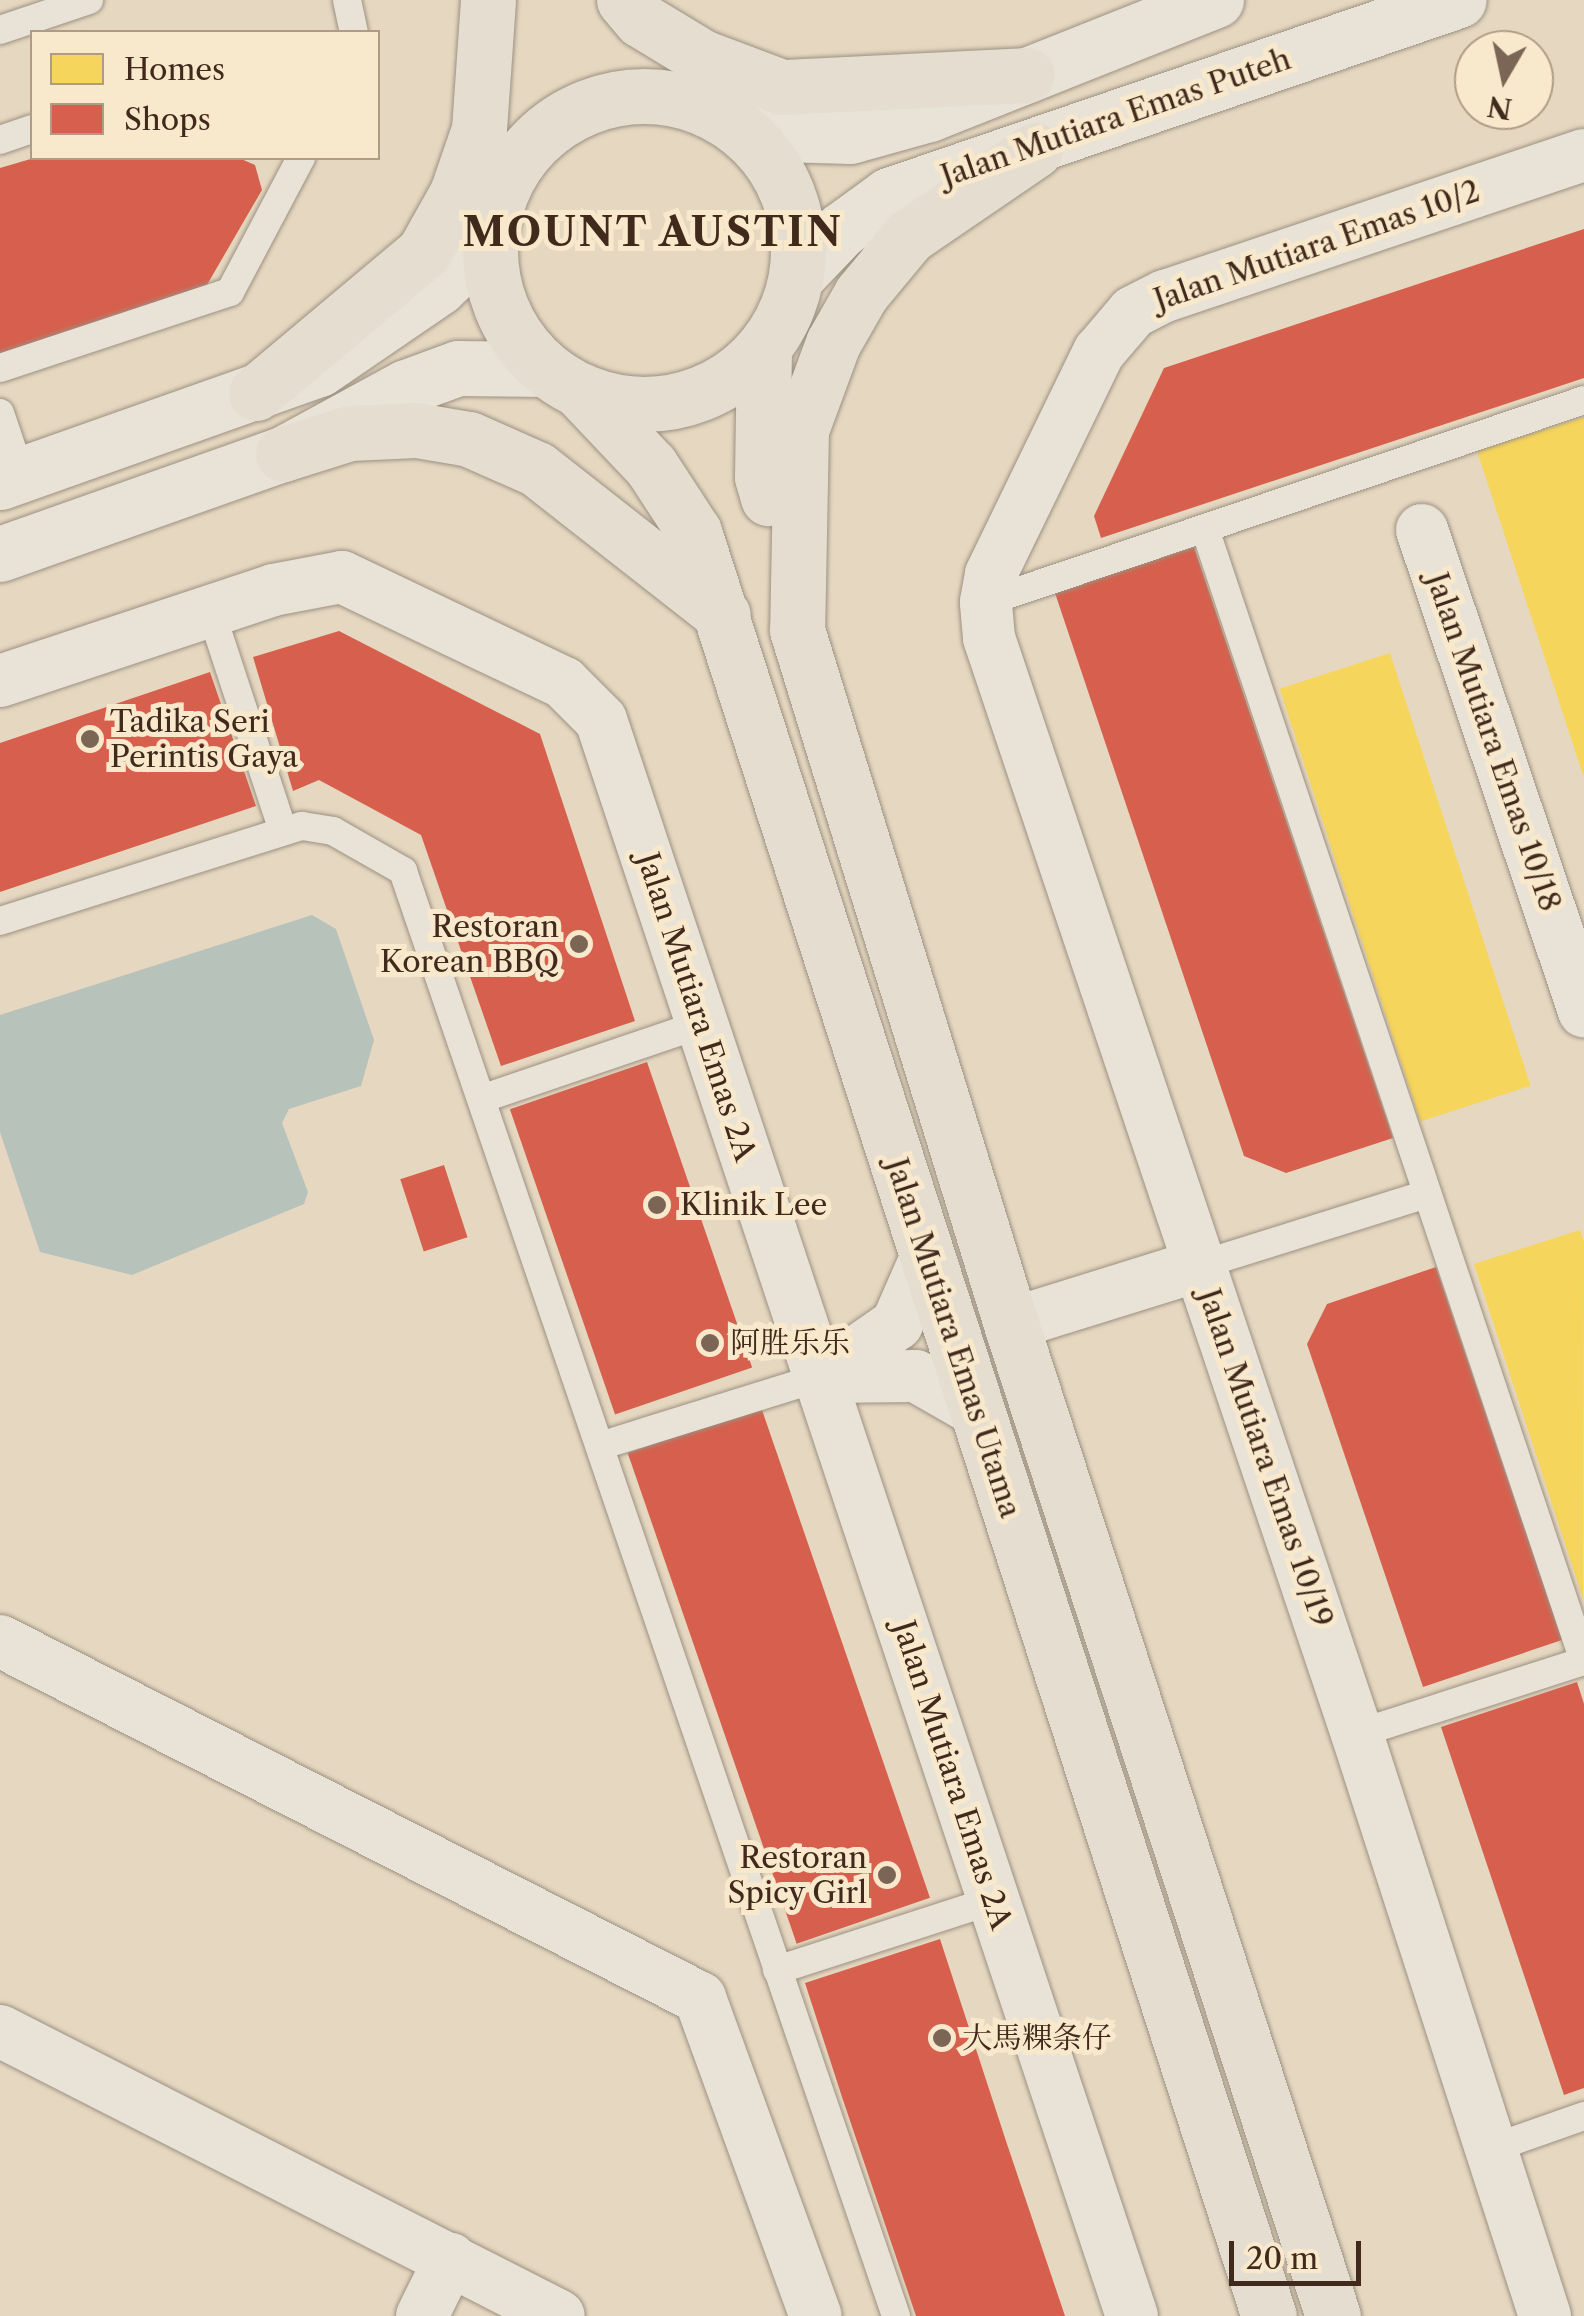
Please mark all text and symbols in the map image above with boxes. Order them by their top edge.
legend [30,30,380,160]
north arrow [1454,30,1554,130]
street label: Jalan Mutiara Emas Puteh [936,41,1296,195]
text: Homes [124,51,225,88]
text: N [1485,89,1514,126]
text: Shops [124,101,211,138]
street label: Jalan Mutiara Emas 10/2 [1149,173,1485,319]
district label: MOUNT AUSTIN [461,208,845,256]
street label: Jalan Mutiara Emas 10/18 [1418,568,1568,916]
place label: Tadika Seri Perintis Gaya [110,704,298,774]
marker: Tadika Seri Perintis Gaya [79,728,101,750]
street label: Jalan Mutiara Emas 2A [629,848,763,1166]
place label: Restoran Korean BBQ [380,909,559,980]
marker: Restoran Korean BBQ [568,933,590,955]
street label: Jalan Mutiara Emas Utama [878,1154,1028,1522]
place label: Klinik Lee [680,1187,828,1223]
marker: Klinik Lee [644,1192,670,1218]
street label: Jalan Mutiara Emas 10/19 [1190,1284,1340,1632]
place label: 阿胜乐乐 [730,1325,850,1361]
marker: 阿胜乐乐 [699,1332,721,1354]
street label: Jalan Mutiara Emas 2A [885,1616,1019,1934]
place label: Restoran Spicy Girl [727,1840,867,1910]
marker: Restoran Spicy Girl [876,1864,898,1886]
place label: 大馬粿条仔 [962,2020,1112,2056]
marker: 大馬粿条仔 [931,2027,953,2049]
scale bar [1234,2221,1366,2283]
text: 20 m [1246,2240,1318,2277]

